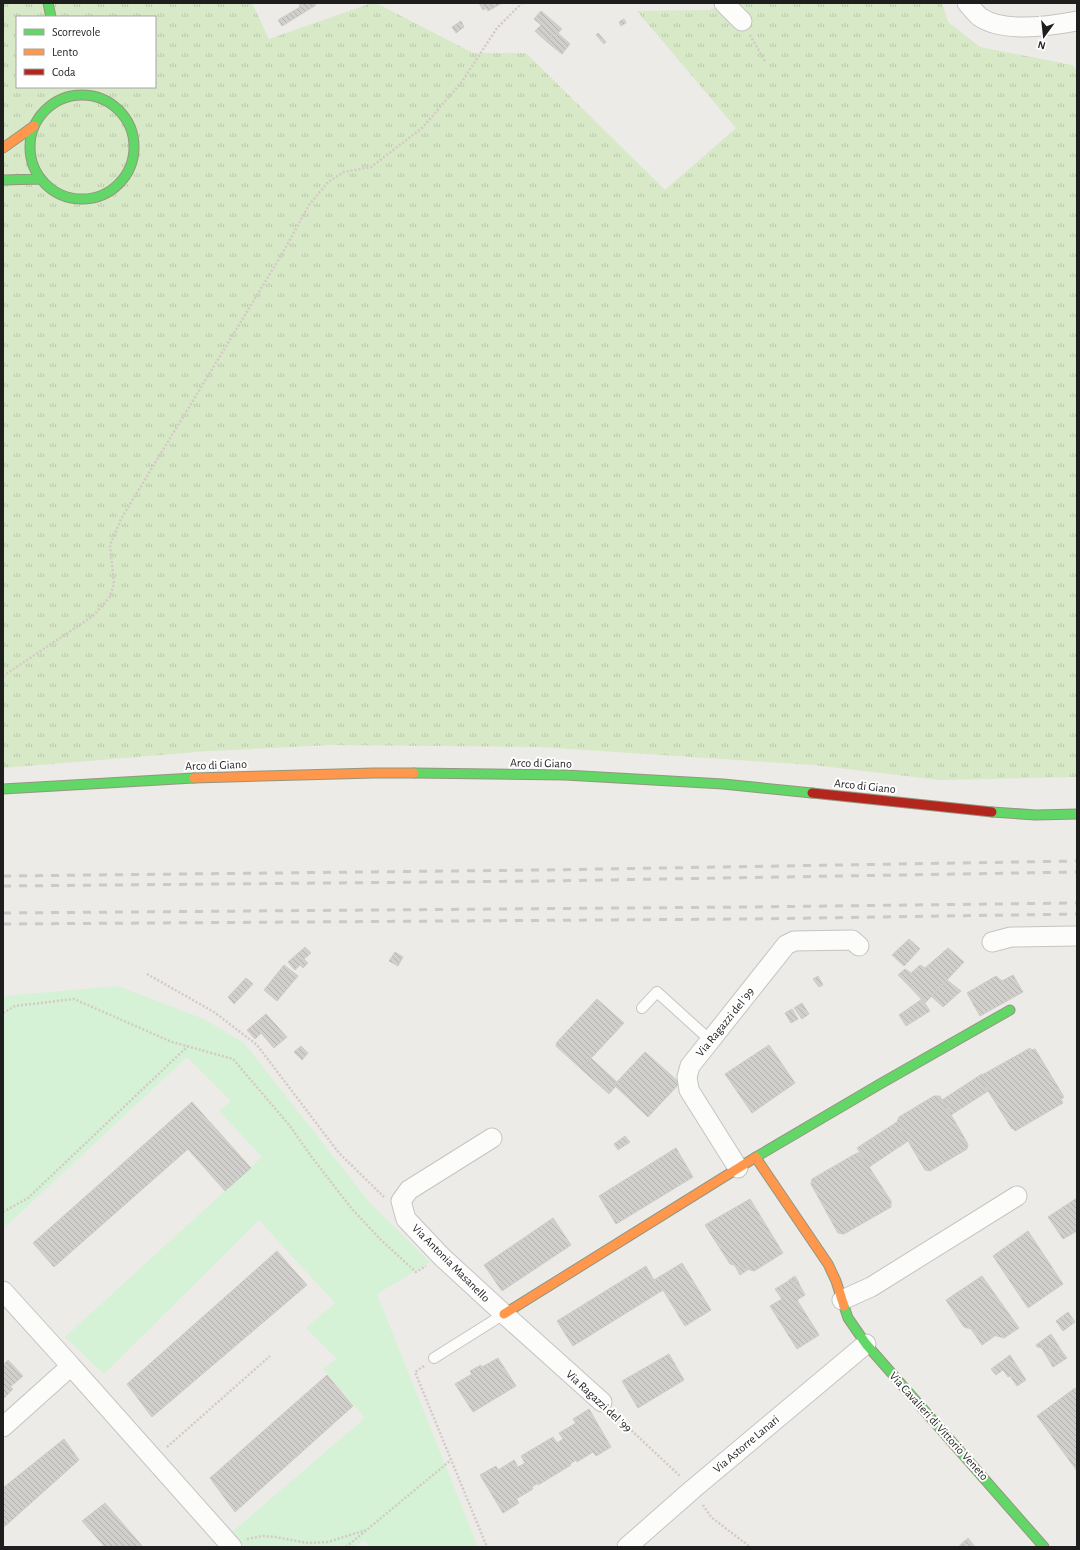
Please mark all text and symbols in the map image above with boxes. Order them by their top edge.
legend [16,16,156,88]
north arrow [1024,16,1064,56]
text: Scorrevole [52,26,100,38]
text: N [1036,39,1047,51]
text: Lento [52,46,78,58]
text: Coda [52,66,76,78]
street label: Arco di Giano [510,756,572,770]
street label: Arco di Giano [185,758,247,772]
street label: Arco di Giano [834,777,897,795]
street label: Via Ragazzi del '99 [694,985,757,1059]
street label: Via Antonia Masanello [410,1222,492,1304]
street label: Via Ragazzi del '99 [564,1368,634,1435]
street label: Via Cavalieri di Vittorio Veneto [887,1370,991,1483]
street label: Via Astorre Lanari [711,1413,781,1475]

